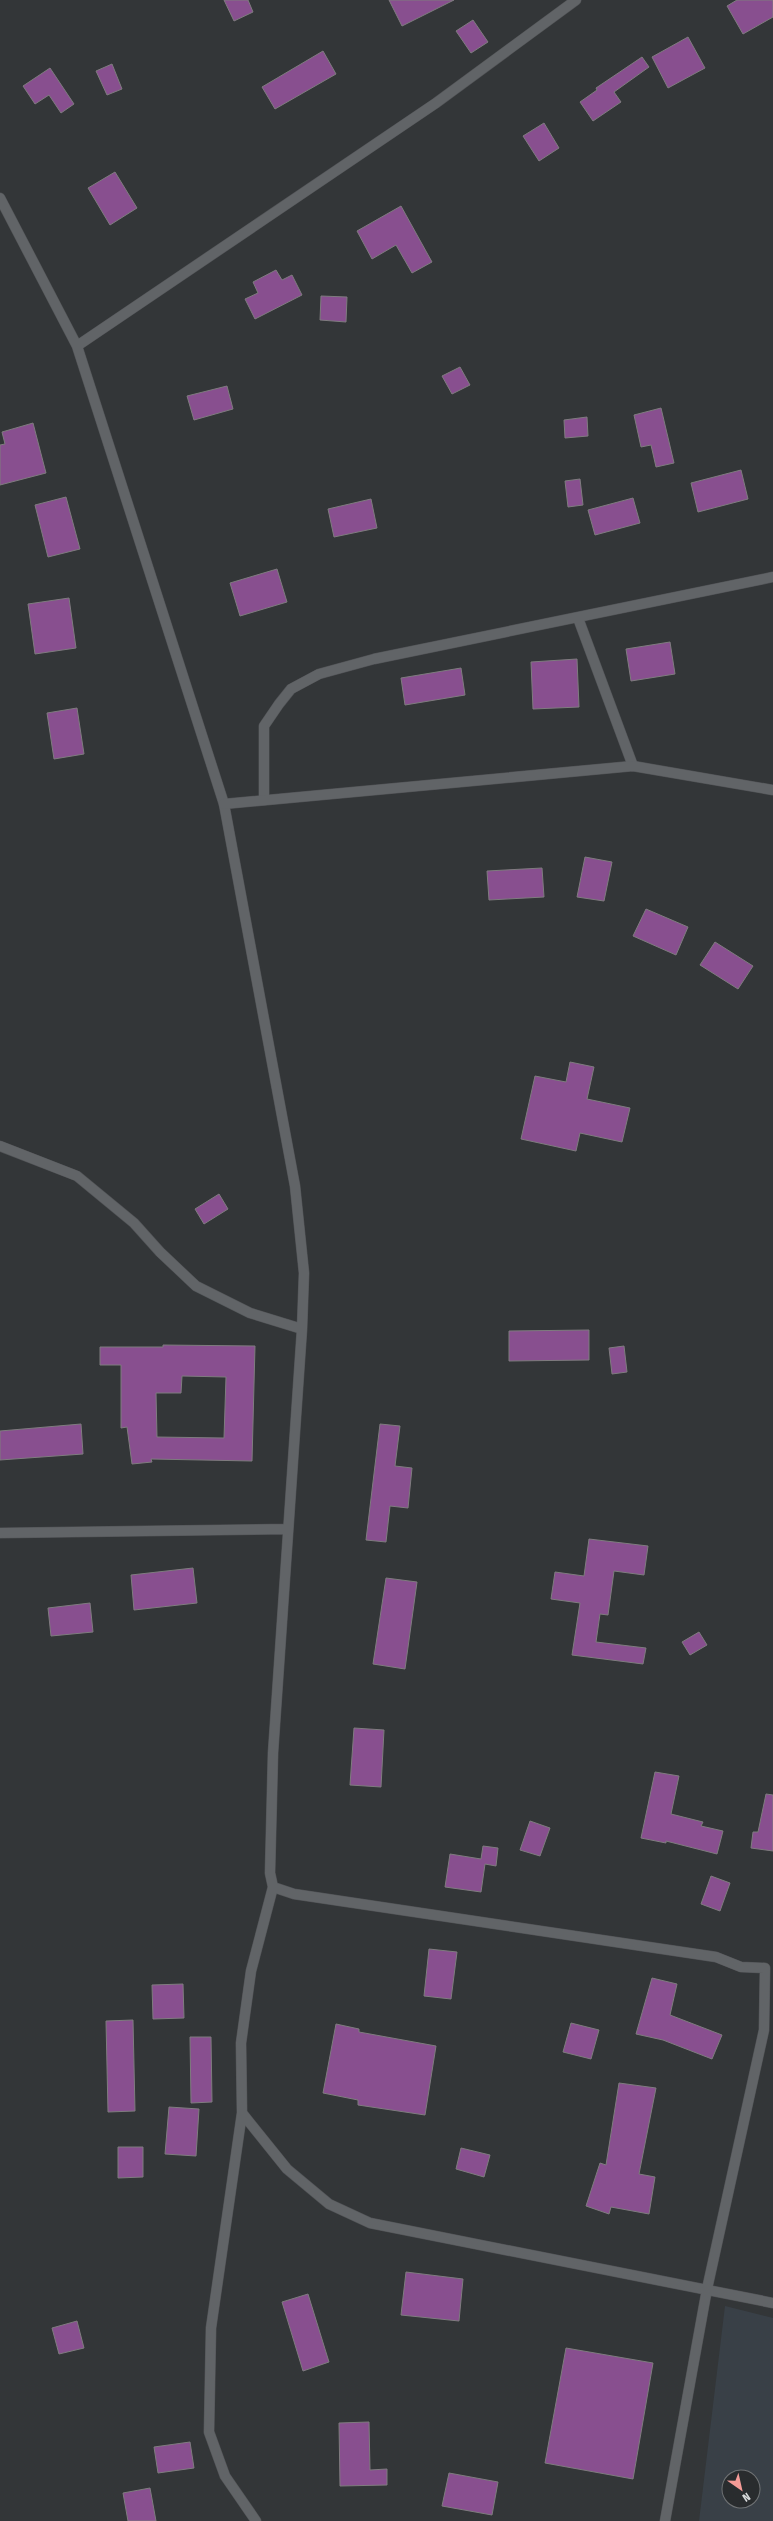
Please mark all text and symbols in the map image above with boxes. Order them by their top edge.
north arrow [721,2469,761,2509]
text: N [740,2490,753,2504]

